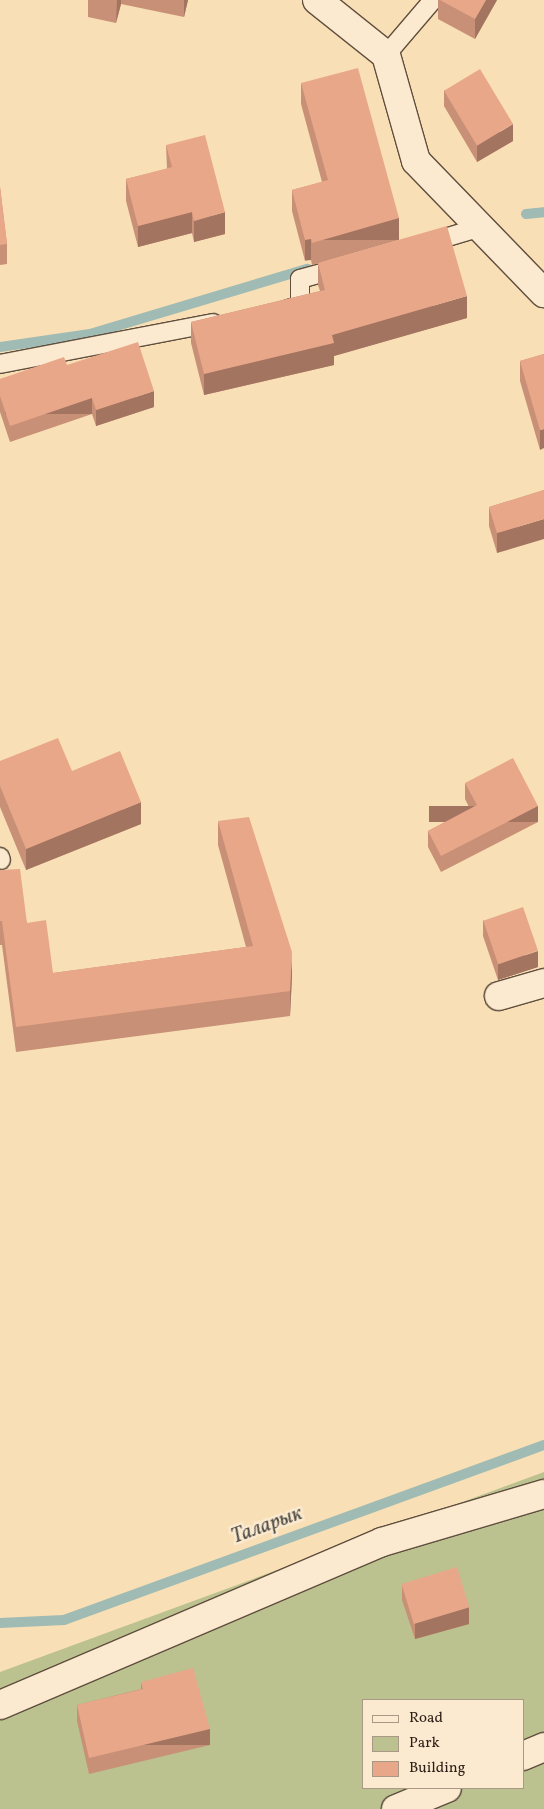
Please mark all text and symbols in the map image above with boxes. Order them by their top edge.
water label: Таларык [228,1502,306,1550]
legend [362,1699,524,1789]
text: Road [409,1708,443,1729]
text: Park [409,1733,440,1754]
text: Building [409,1758,465,1779]

